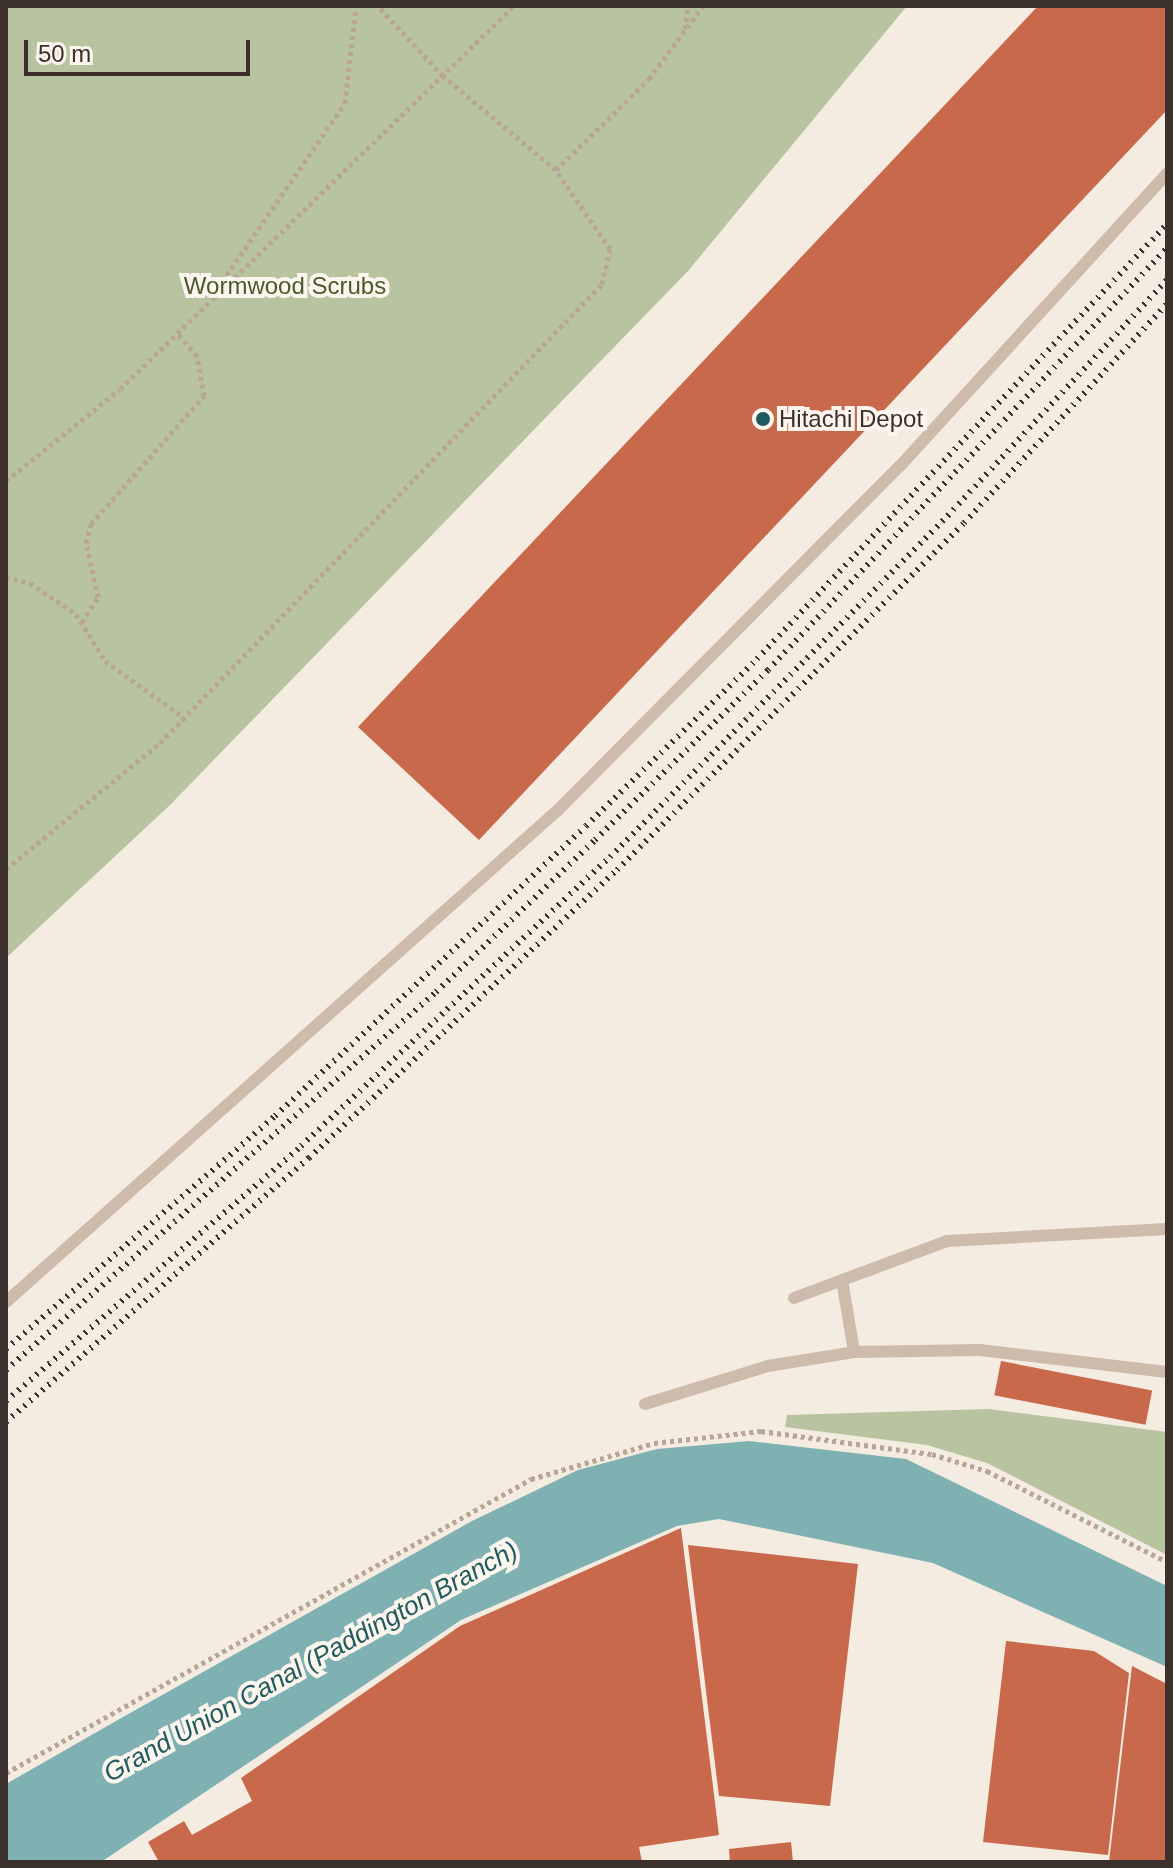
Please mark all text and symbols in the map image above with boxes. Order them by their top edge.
scale bar [28,24,254,74]
text: 50 m [38,40,91,67]
park label: Wormwood Scrubs [184,272,386,300]
place label: Hitachi Depot [779,405,923,433]
marker: Hitachi Depot [754,410,772,428]
water label: Grand Union Canal (Paddington Branch) [99,1535,523,1789]

